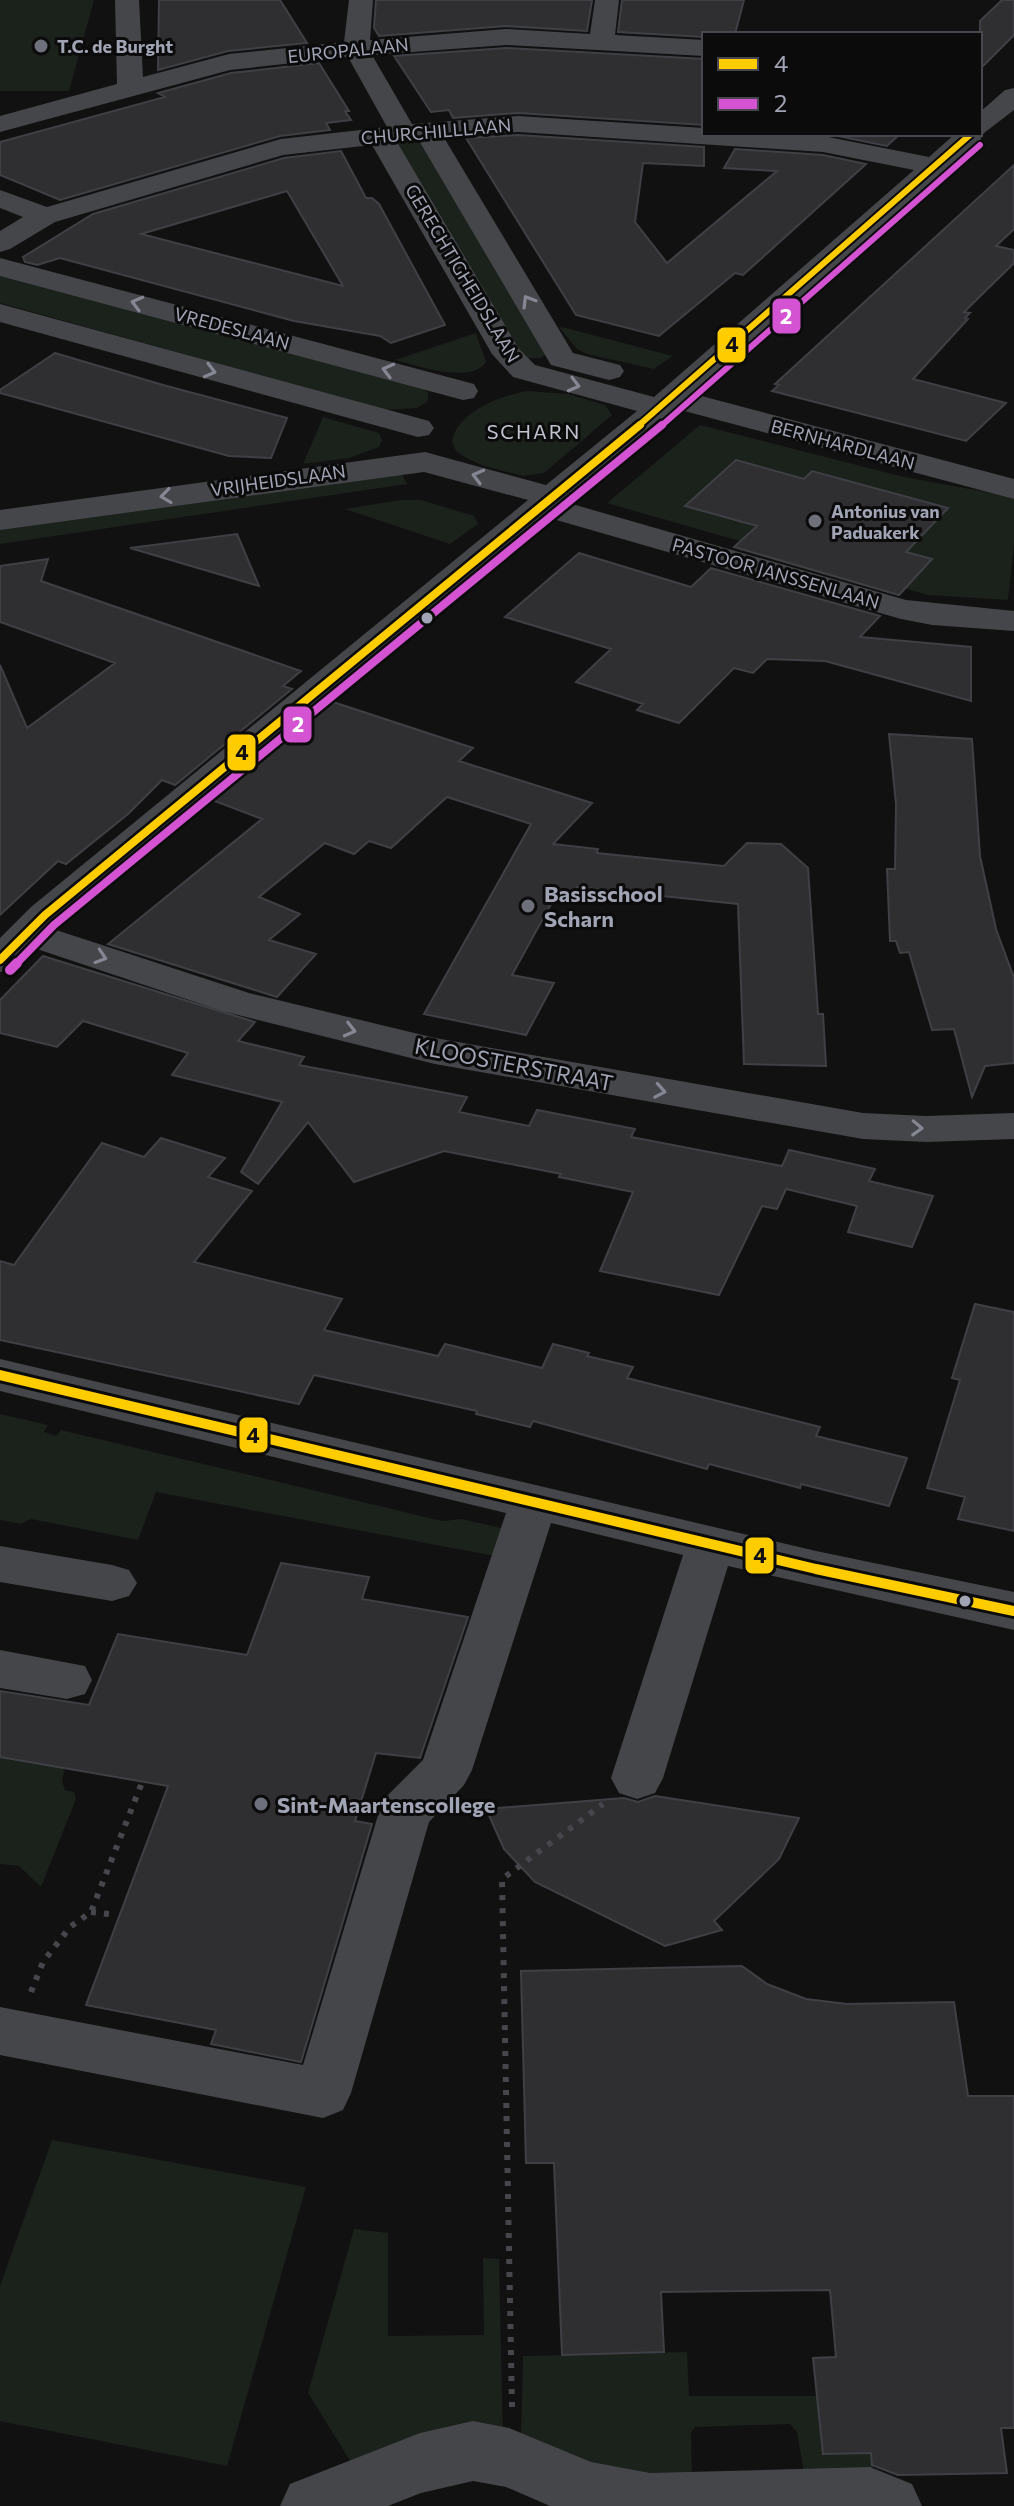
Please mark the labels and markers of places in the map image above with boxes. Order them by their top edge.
place label: T.C. de Burght [57,35,173,57]
marker: T.C. de Burght [32,37,50,55]
place label: Antonius van Paduakerk [831,500,940,543]
marker: Antonius van Paduakerk [806,512,824,530]
unlabelled marker [419,610,435,626]
place label: Basisschool Scharn [544,880,663,932]
marker: Basisschool Scharn [519,897,537,915]
unlabelled marker [957,1593,973,1609]
place label: Sint-Maartenscollege [277,1791,495,1818]
marker: Sint-Maartenscollege [252,1795,270,1813]

